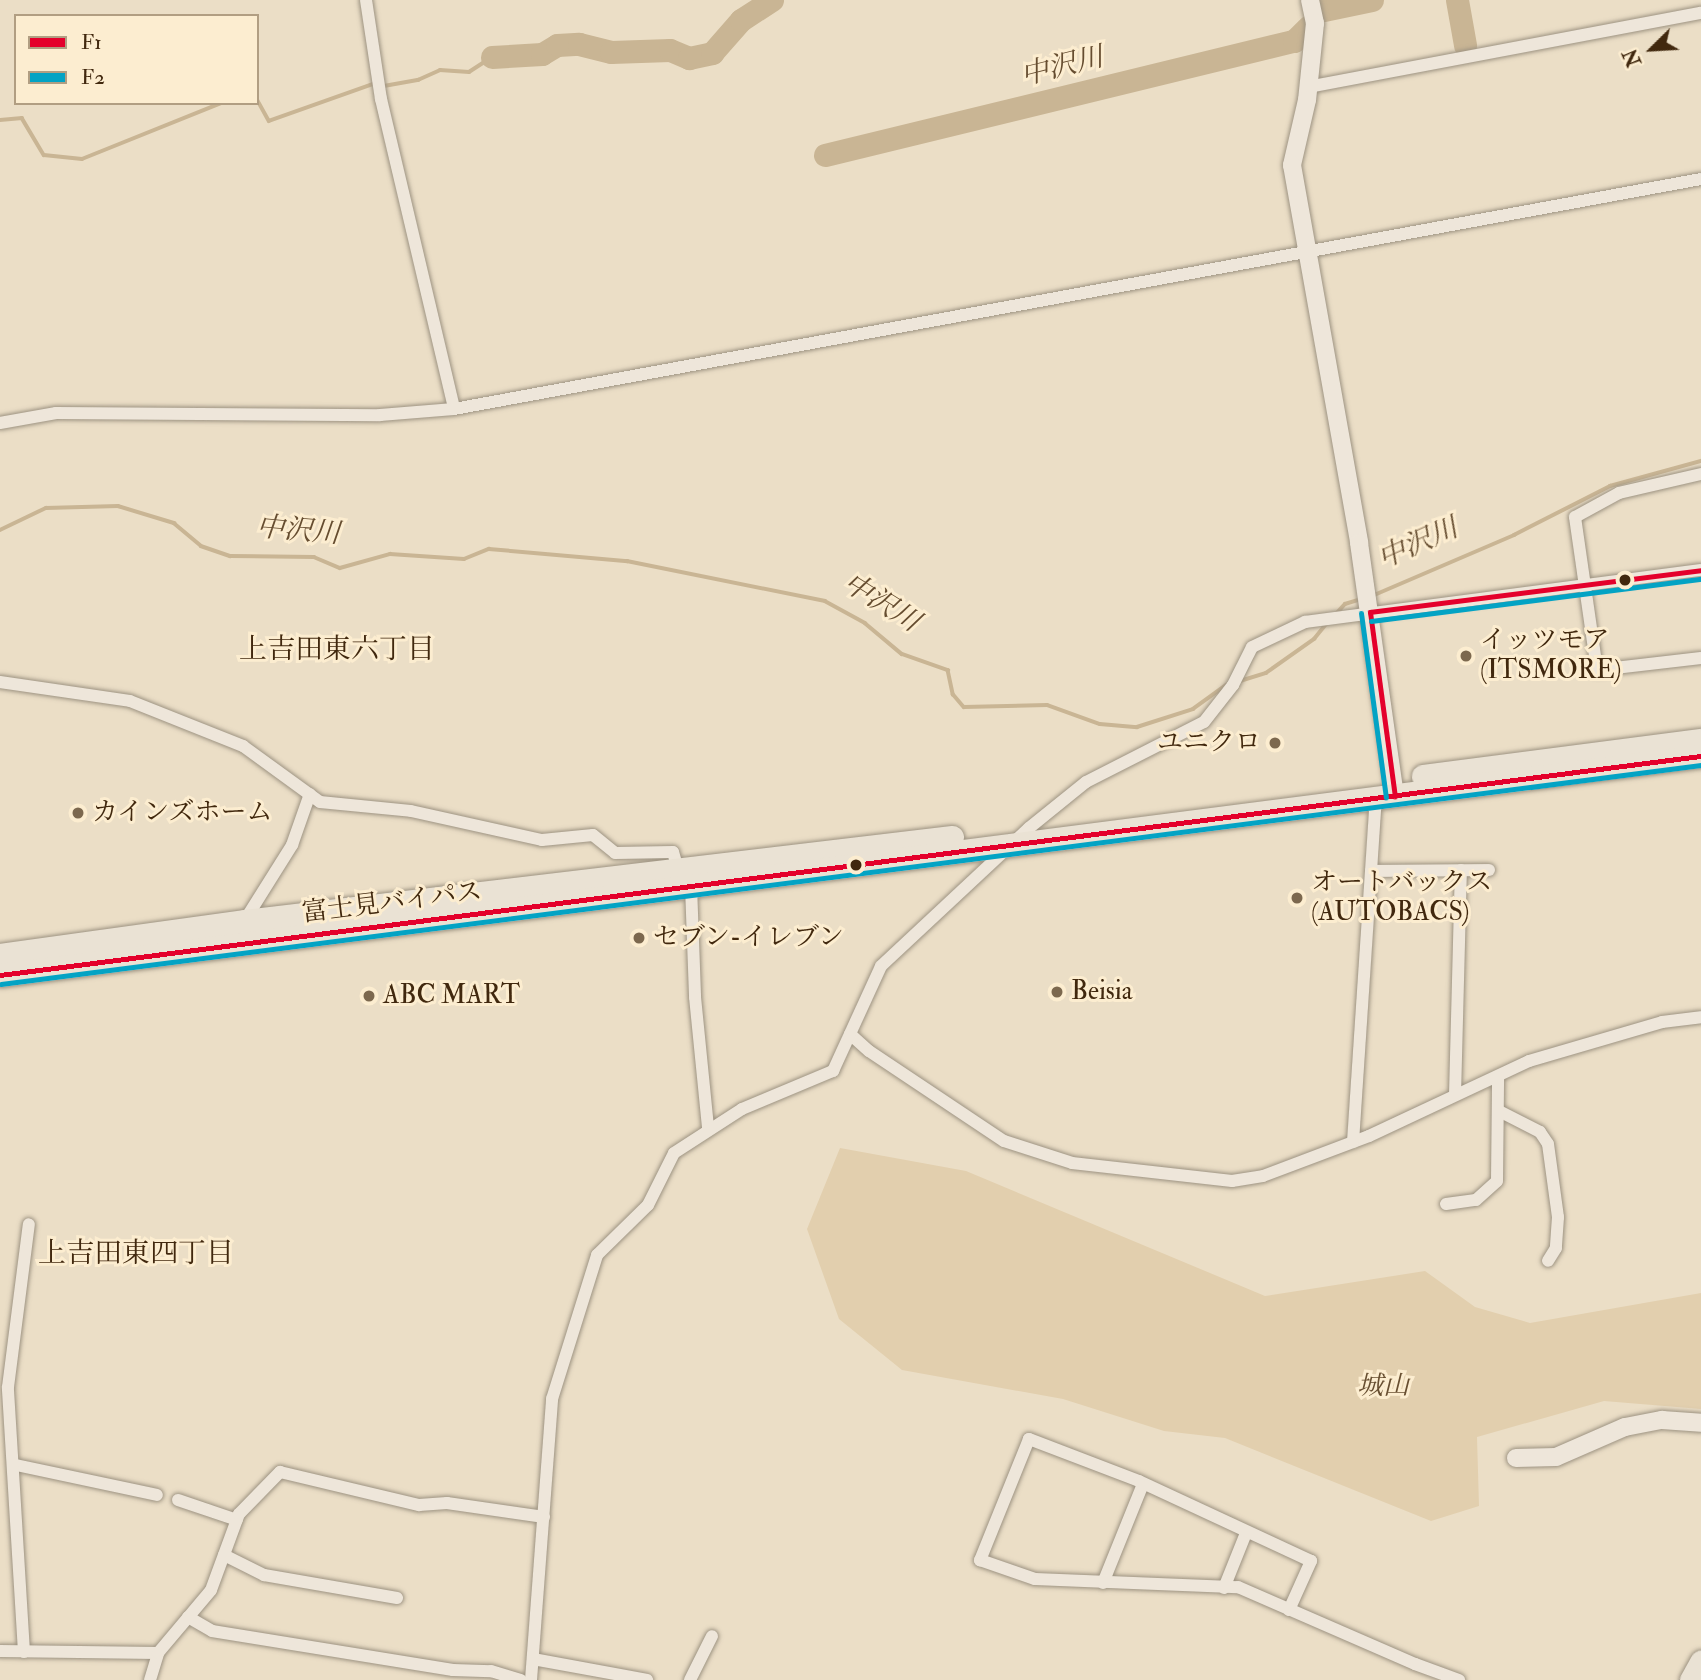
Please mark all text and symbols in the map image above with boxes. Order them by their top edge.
legend [14,14,259,105]
north arrow [1617,14,1687,84]
text: F1 [81,29,102,56]
water label: 中沢川 [1017,41,1107,93]
text: N [1618,45,1647,70]
text: F2 [81,64,105,91]
water label: 中沢川 [255,511,341,551]
water label: 中沢川 [1373,512,1463,576]
water label: 中沢川 [836,566,926,640]
unlabelled marker [1618,573,1632,587]
place label: イッツモア (ITSMORE) [1480,625,1622,686]
district label: 上吉田東六丁目 [239,633,435,667]
marker: イッツモア (ITSMORE) [1458,648,1474,664]
place label: ユニクロ [1157,727,1261,759]
marker: ユニクロ [1267,735,1283,751]
place label: カインズホーム [92,797,274,829]
marker: カインズホーム [70,805,86,821]
unlabelled marker [849,858,863,872]
place label: オートバックス (AUTOBACS) [1311,867,1493,928]
street label: 富士見バイパス [300,876,484,930]
marker: オートバックス (AUTOBACS) [1289,890,1305,906]
place label: セブン-イレブン [653,922,846,954]
marker: セブン-イレブン [631,930,647,946]
place label: Beisia [1071,976,1132,1008]
place label: ABC MART [383,980,520,1012]
marker: Beisia [1049,984,1065,1000]
marker: ABC MART [361,988,377,1004]
district label: 上吉田東四丁目 [38,1237,234,1271]
park label: 城山 [1357,1371,1409,1403]

